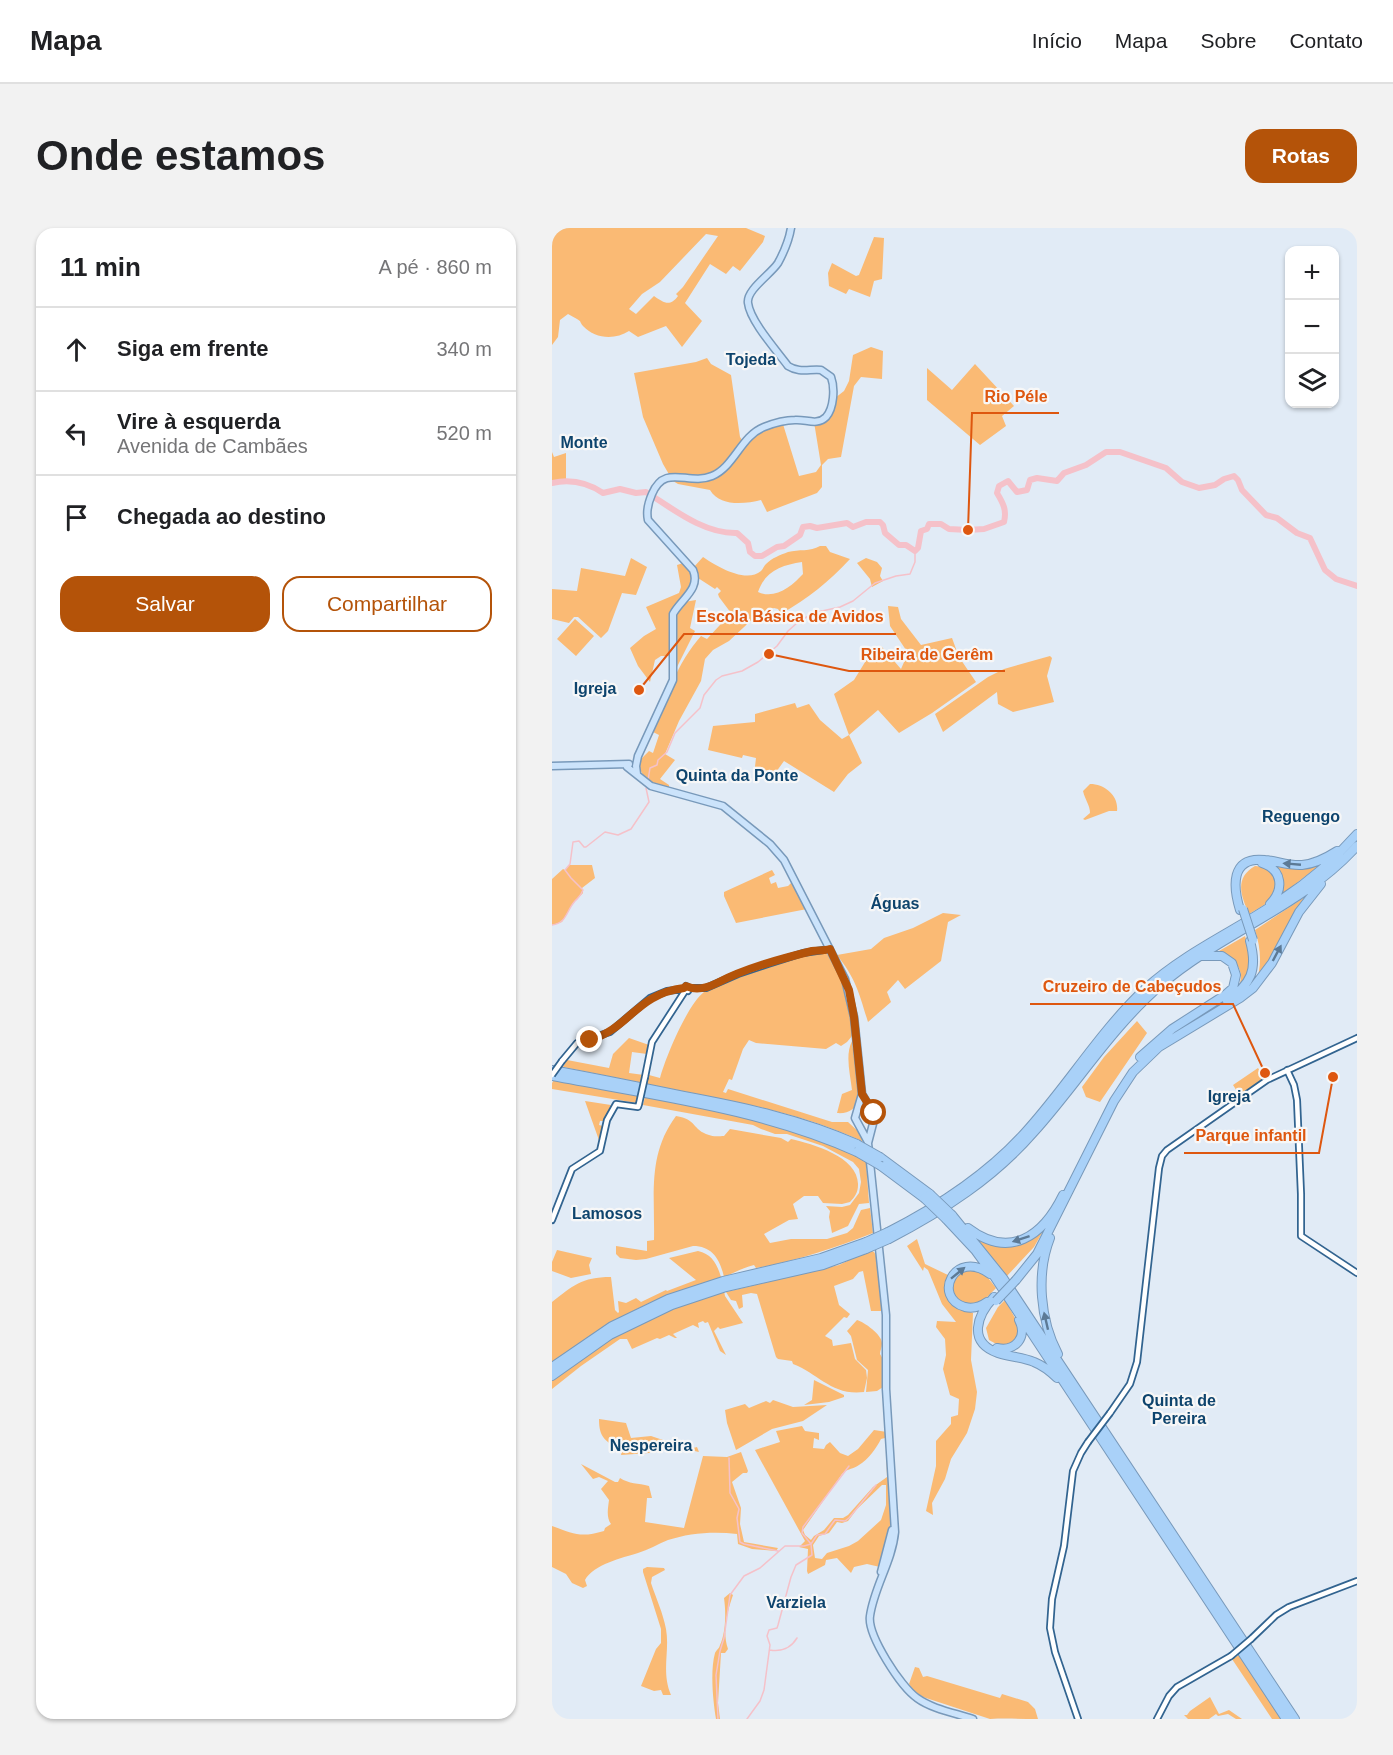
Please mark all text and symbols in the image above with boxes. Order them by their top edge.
text: Mapa [30,25,102,56]
text: Início [1032,29,1082,52]
text: Mapa [1115,29,1167,52]
text: Sobre [1200,29,1256,52]
text: Contato [1289,29,1363,52]
button: Rotas [1245,129,1357,183]
text: Onde estamos [36,132,325,179]
map controls [1285,246,1339,408]
button: + [1285,246,1339,300]
text: 11 min [60,252,141,282]
text: A pé · 860 m [379,256,492,278]
button: − [1285,300,1339,354]
icon: ahead [60,333,93,366]
text: Siga em frente [117,336,269,361]
text: 340 m [436,338,492,360]
district label: Tojeda [726,351,776,368]
button: layers [1285,354,1339,408]
callout: Rio Péle [972,379,1059,413]
text: Rio Péle [984,388,1048,405]
text: Vire à esquerda [117,409,280,434]
icon: left [60,417,93,450]
text: 520 m [436,422,492,444]
district label: Monte [560,434,608,451]
text: Avenida de Cambães [117,435,308,457]
icon: arrive [60,501,93,534]
text: Chegada ao destino [117,504,326,529]
button: Salvar [60,576,270,632]
button: Compartilhar [282,576,492,632]
callout: Escola Básica de Avidos [684,600,896,634]
text: Escola Básica de Avidos [696,608,884,625]
callout: Ribeira de Gerêm [849,637,1005,671]
text: Ribeira de Gerêm [861,646,993,663]
district label: Igreja [574,680,616,697]
district label: Quinta da Ponte [676,767,798,784]
district label: Reguengo [1262,808,1340,825]
one-way arrow [1283,859,1302,869]
district label: Águas [871,894,920,912]
one-way arrow [1272,944,1282,961]
callout: Cruzeiro de Cabeçudos [1030,970,1233,1004]
text: Cruzeiro de Cabeçudos [1043,978,1221,995]
route end [576,1026,602,1052]
district label: Igreja [1208,1088,1250,1105]
route start [860,1099,886,1125]
callout: Parque infantil [1184,1119,1319,1153]
text: Parque infantil [1195,1127,1307,1144]
district label: Lamosos [572,1205,642,1222]
one-way arrow [1012,1235,1030,1244]
one-way arrow [950,1266,966,1279]
one-way arrow [1041,1311,1051,1330]
district label: Quinta de Pereira [1142,1392,1216,1427]
district label: Nespereira [610,1437,692,1454]
district label: Varziela [766,1594,826,1611]

